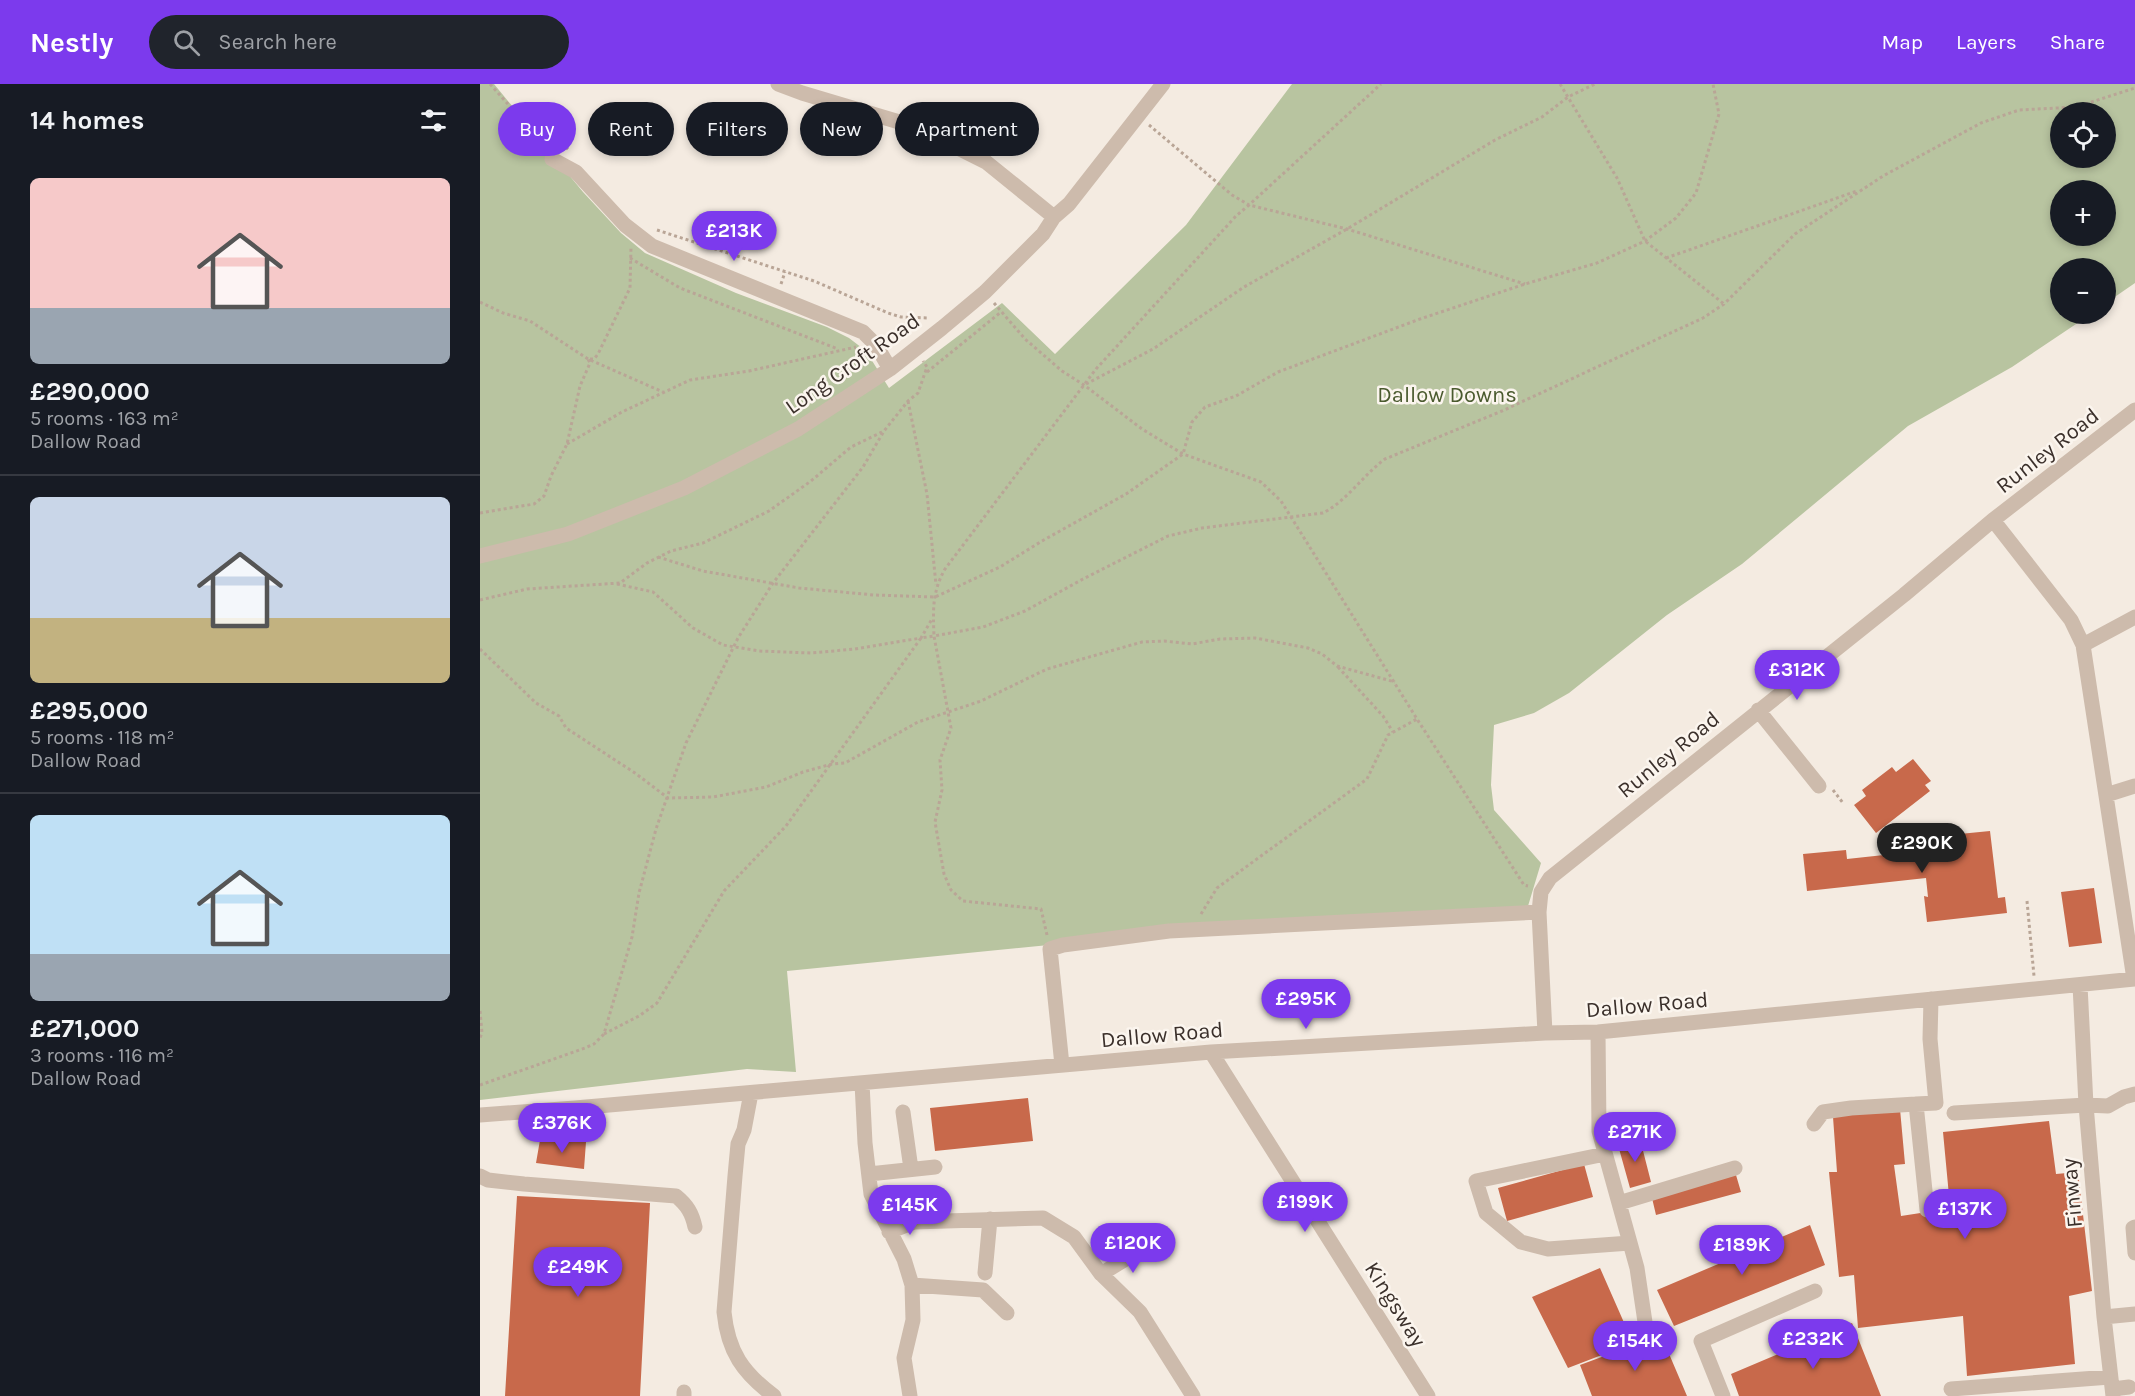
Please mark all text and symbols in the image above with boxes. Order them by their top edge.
search box [149,15,569,69]
text: Nestly [30,26,113,59]
icon: search [170,26,203,59]
text: Search here [218,29,337,55]
text: Map [1881,30,1923,54]
text: Layers [1956,30,2017,54]
text: Share [2050,30,2105,54]
chip: Buy [498,102,576,156]
chip: Rent [588,102,674,156]
chip: Filters [686,102,788,156]
chip: New [800,102,883,156]
chip: Apartment [895,102,1039,156]
map controls [2050,102,2116,324]
button: locate [2050,102,2116,168]
icon: filters [417,104,450,137]
text: 14 homes [30,105,144,136]
button: + [2050,180,2116,246]
pin: £213K [692,211,776,262]
icon: home [186,217,294,325]
text: £213K [706,219,762,242]
button: − [2050,258,2116,324]
street label: Long Croft Road [780,308,925,420]
text: £290,000 [30,376,150,407]
park label: Dallow Downs [1377,382,1517,408]
street label: Runley Road [1991,402,2104,499]
text: 5 rooms · 163 m² [30,407,179,430]
text: Dallow Road [30,430,142,453]
icon: home [186,536,294,644]
pin: £312K [1755,650,1839,701]
text: £312K [1769,658,1825,681]
text: £295,000 [30,695,148,726]
street label: Runley Road [1612,706,1725,804]
text: 5 rooms · 118 m² [30,726,174,749]
text: Dallow Road [30,749,142,772]
pin: £290K [1880,823,1964,874]
text: £290K [1891,831,1953,854]
icon: home [186,854,294,962]
pin: £295K [1264,979,1348,1030]
text: £295K [1275,987,1337,1010]
street label: Dallow Road [1585,987,1709,1023]
text: £271,000 [30,1013,140,1044]
street label: Dallow Road [1100,1017,1224,1053]
text: 3 rooms · 116 m² [30,1044,174,1067]
text: Dallow Road [30,1067,142,1090]
pin: £376K [520,1103,604,1154]
text: £376K [532,1111,592,1134]
pin: £271K [1593,1112,1677,1163]
text: £271K [1608,1120,1662,1143]
street label: Finway [2056,1157,2088,1229]
pin: £199K [1263,1182,1347,1233]
pin: £145K [868,1185,952,1236]
pin: £137K [1923,1189,2007,1240]
text: £199K [1277,1190,1333,1213]
text: £145K [882,1193,938,1216]
text: £137K [1938,1197,1992,1220]
pin: £120K [1091,1223,1175,1274]
pin: £189K [1700,1225,1784,1276]
text: £120K [1105,1231,1162,1254]
text: £189K [1713,1233,1771,1256]
pin: £249K [536,1247,620,1298]
text: £249K [547,1255,609,1278]
street label: Kingsway [1359,1257,1431,1352]
pin: £232K [1771,1319,1855,1370]
pin: £154K [1593,1321,1677,1372]
text: £232K [1782,1327,1844,1350]
text: £154K [1607,1329,1663,1352]

